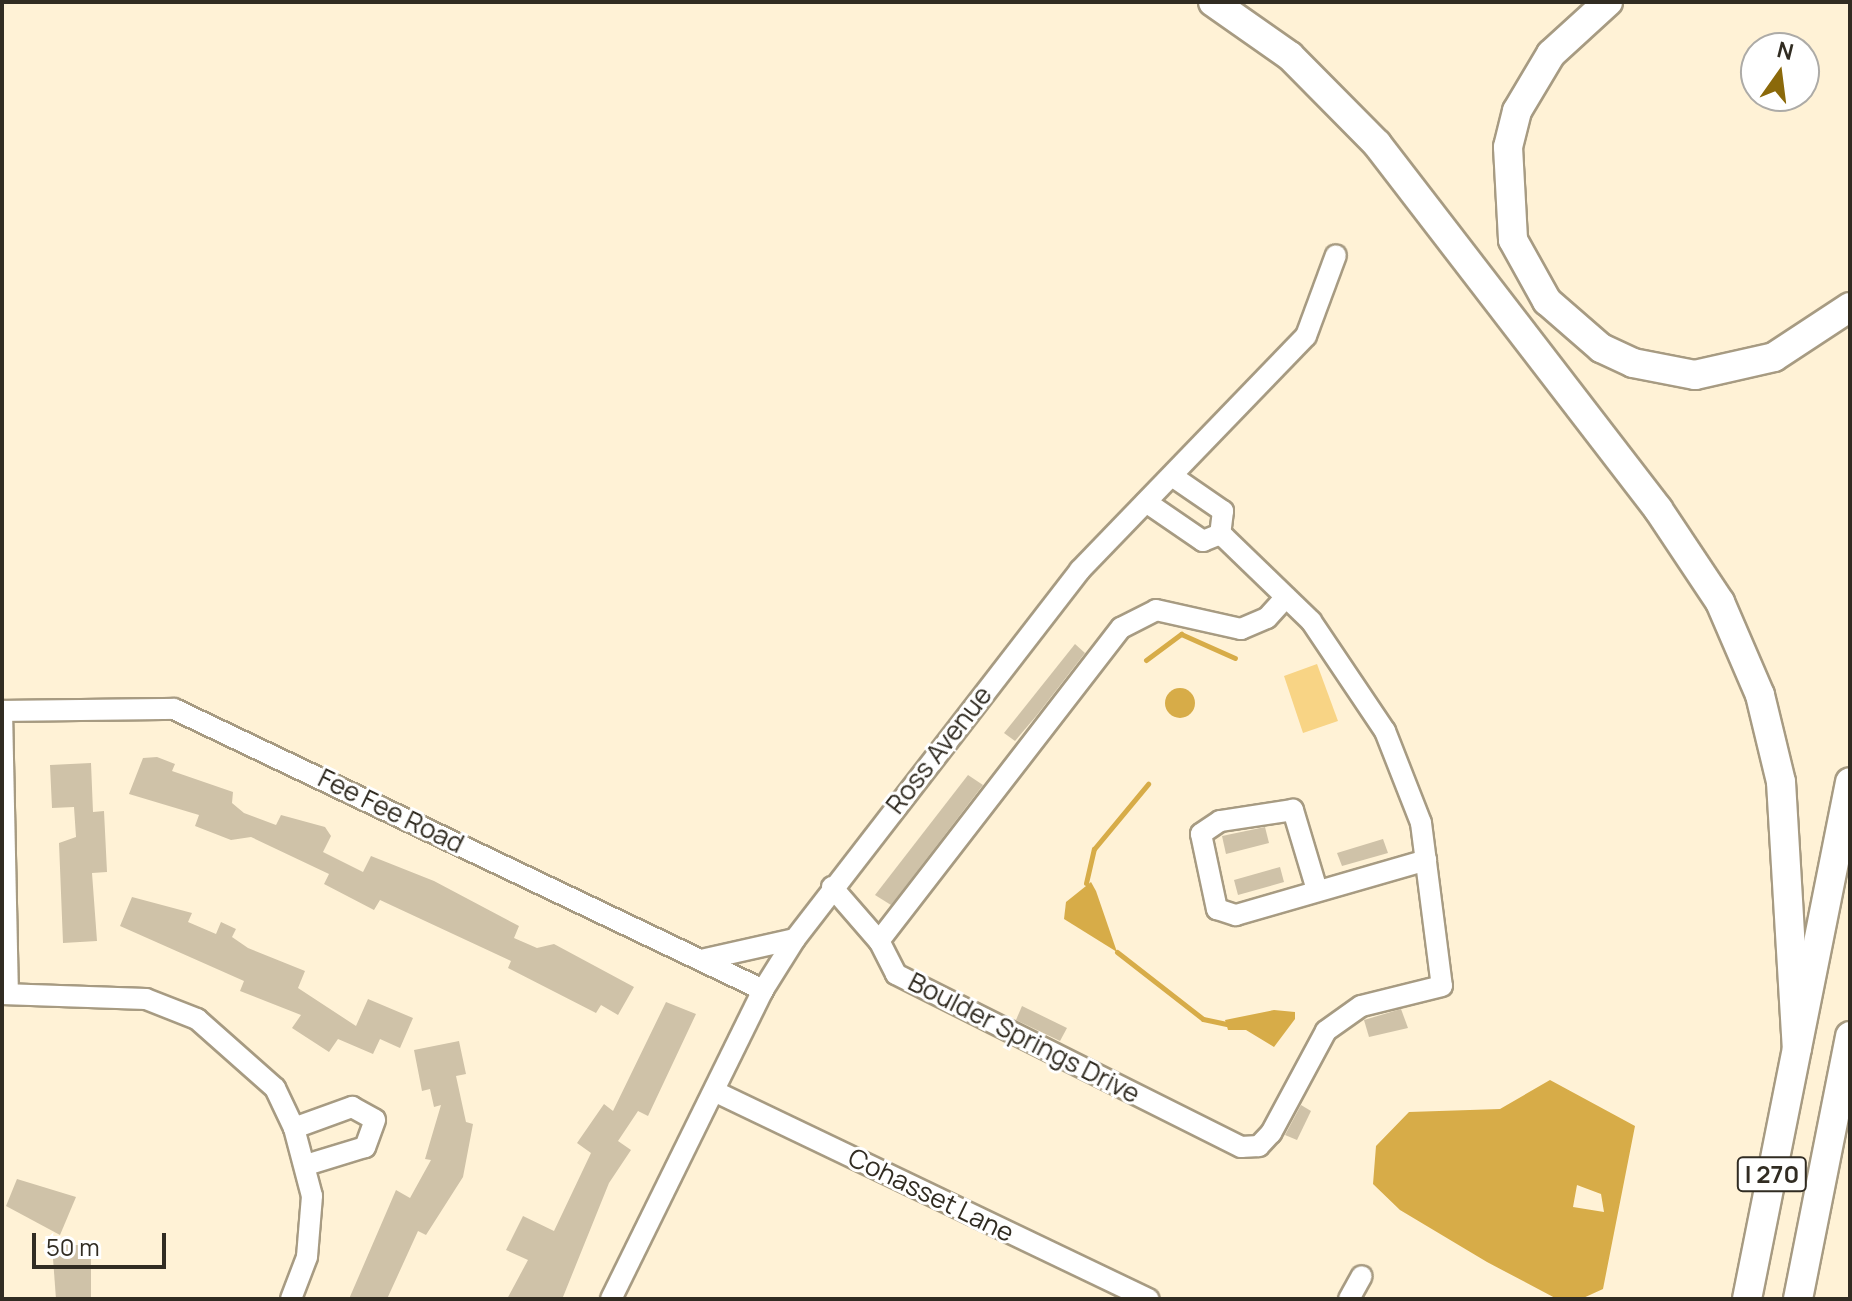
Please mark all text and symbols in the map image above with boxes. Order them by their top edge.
north arrow [1740,32,1820,112]
text: N [1774,34,1797,67]
street label: Ross Avenue [880,680,998,820]
street label: Fee Fee Road [313,762,469,860]
street label: Boulder Springs Drive [903,966,1145,1110]
street label: Cohasset Lane [843,1141,1019,1249]
road number: I 270 [1736,1154,1808,1194]
scale bar [36,1217,170,1267]
text: 50 m [46,1230,100,1263]

